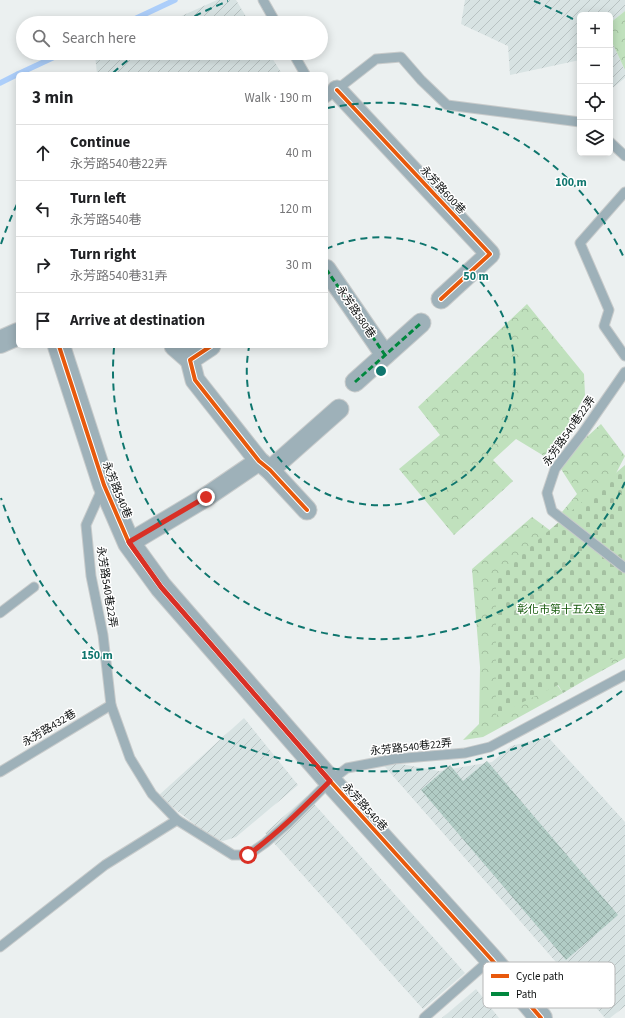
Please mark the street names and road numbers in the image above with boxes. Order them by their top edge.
street label: 永芳路600巷 [417,163,469,217]
street label: 永芳路580巷 [333,283,379,341]
street label: 永芳路540巷22弄 [539,393,599,469]
street label: 永芳路540巷 [99,459,135,521]
street label: 永芳路540巷22弄 [93,545,121,629]
street label: 永芳路432巷 [19,706,79,750]
street label: 永芳路540巷22弄 [369,735,453,759]
street label: 永芳路540巷 [339,780,391,834]

